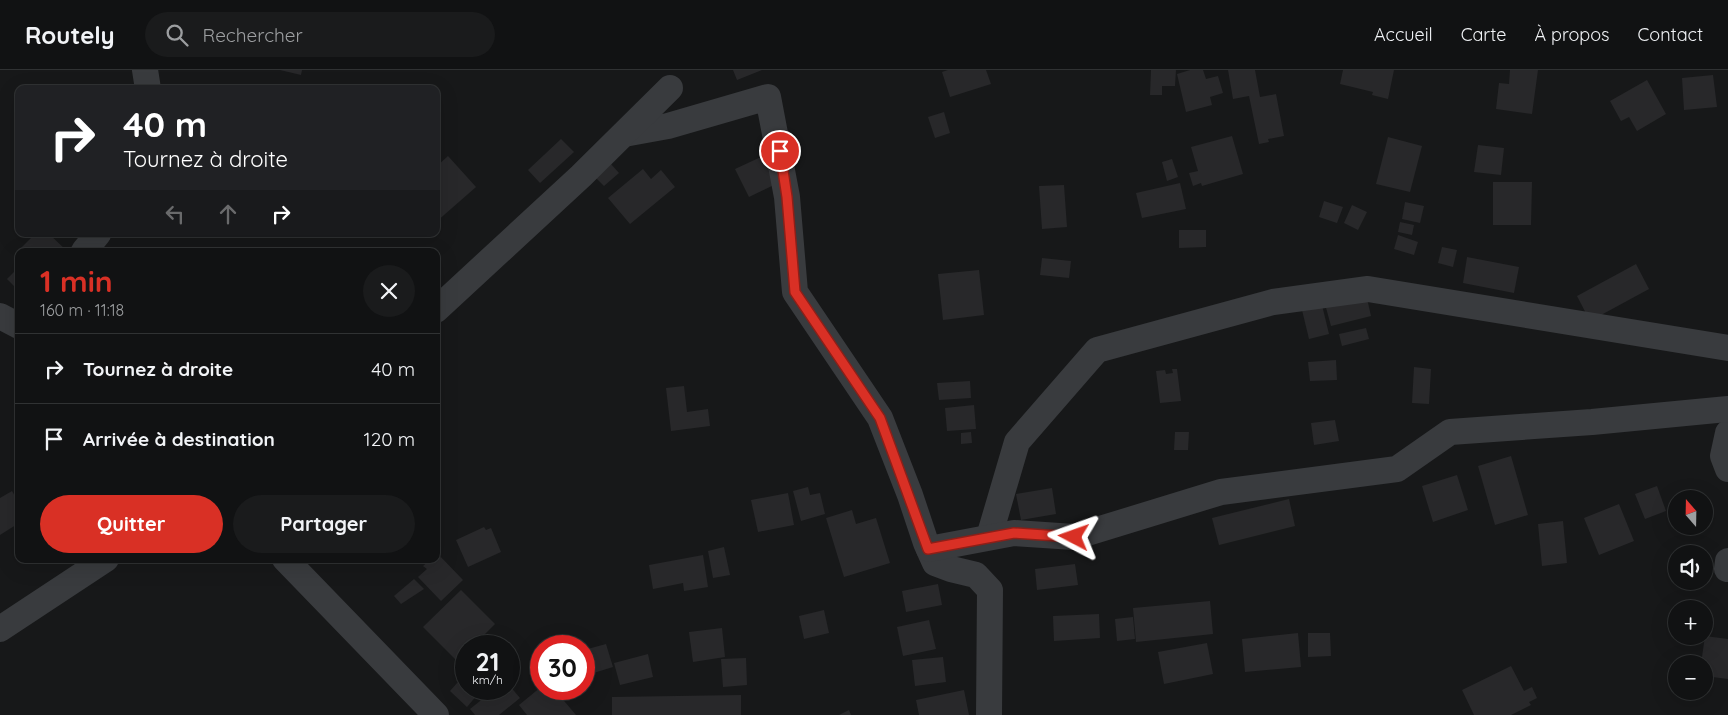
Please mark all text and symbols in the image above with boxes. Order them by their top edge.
search box [145,12,495,57]
text: Routely [25,20,115,50]
icon: search [163,21,191,49]
text: Rechercher [203,23,303,47]
text: Accueil [1374,23,1433,46]
text: Carte [1461,23,1506,46]
text: À propos [1534,23,1610,46]
text: Contact [1638,23,1703,46]
text: 40 m [123,102,207,146]
icon: right [40,105,105,170]
pin [759,130,801,172]
icon: arrive [766,137,794,165]
text: Tournez à droite [123,145,288,173]
icon: left [161,200,189,228]
icon: ahead [214,200,242,228]
icon: right [267,200,295,228]
text: 1 min [40,262,113,300]
button: close [363,265,415,317]
text: 160 m · 11:18 [40,300,124,320]
icon: right [40,355,68,383]
text: Tournez à droite [83,357,233,381]
text: 40 m [371,357,415,381]
icon: arrive [40,425,68,453]
text: Arrivée à destination [83,427,275,451]
text: 120 m [364,427,415,451]
north arrow [1668,490,1712,535]
map controls [1668,490,1713,700]
button: Quitter [40,495,223,553]
button: Partager [233,495,415,553]
position arrow [1047,510,1099,562]
button: sound [1668,545,1713,590]
button: + [1668,600,1713,645]
speed limit sign: 30 [530,635,595,700]
text: 21 [476,646,499,677]
button: − [1668,655,1713,700]
text: km/h [472,672,503,687]

